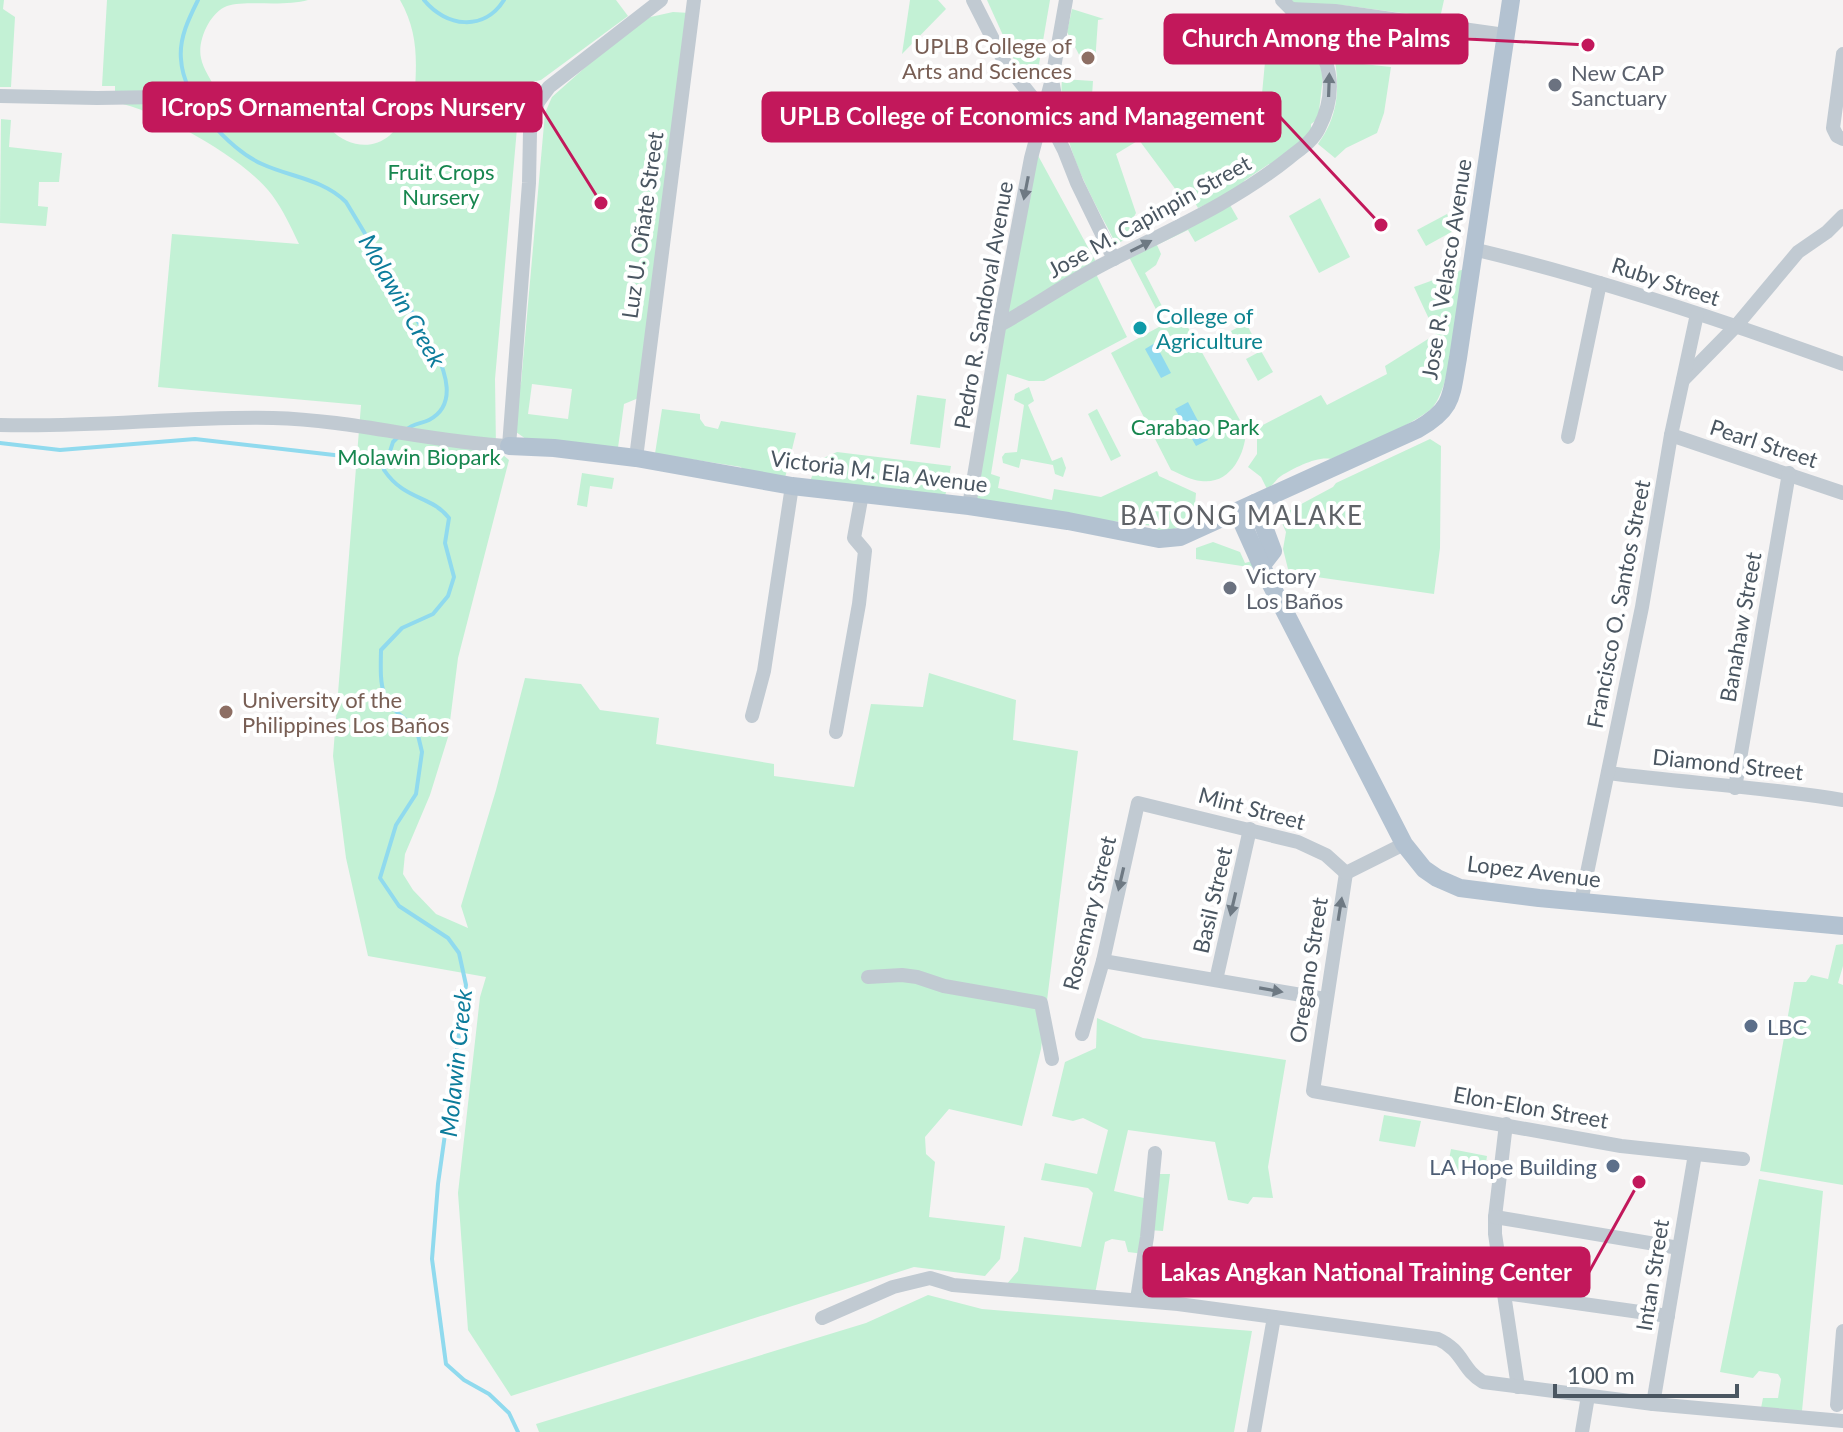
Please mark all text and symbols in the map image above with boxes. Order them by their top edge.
callout: Church Among the Palms [1165,15,1467,63]
text: Church Among the Palms [1182,23,1450,52]
place label: UPLB College of Arts and Sciences [902,32,1072,84]
marker: UPLB College of Arts and Sciences [1079,49,1097,67]
place label: New CAP Sanctuary [1571,59,1668,111]
one-way arrow [1322,72,1335,97]
marker: New CAP Sanctuary [1546,76,1564,94]
callout: ICropS Ornamental Crops Nursery [144,83,541,131]
text: ICropS Ornamental Crops Nursery [161,92,526,121]
callout: UPLB College of Economics and Management [763,93,1280,141]
text: UPLB College of Economics and Management [779,101,1265,130]
street label: Luz U. Oñate Street [616,130,669,320]
street label: Jose M. Capinpin Street [1043,149,1256,283]
street label: Jose R. Velasco Avenue [1415,157,1477,381]
park label: Fruit Crops Nursery [387,158,495,210]
one-way arrow [1019,176,1031,201]
street label: Pedro R. Sandoval Avenue [948,179,1018,431]
water label: Molawin Creek [353,228,453,372]
one-way arrow [1130,239,1153,252]
street label: Ruby Street [1609,251,1724,311]
place label: College of Agriculture [1156,302,1263,354]
marker: College of Agriculture [1131,319,1149,337]
park label: Carabao Park [1131,413,1260,440]
street label: Pearl Street [1707,413,1822,473]
park label: Molawin Biopark [337,443,501,470]
street label: Victoria M. Ela Avenue [769,444,989,498]
street label: Francisco O. Santos Street [1581,477,1655,730]
district label: BATONG MALAKE [1120,499,1364,531]
street label: Banahaw Street [1714,550,1766,704]
place label: Victory Los Baños [1246,562,1343,614]
marker: Victory Los Baños [1221,579,1239,597]
place label: University of the Philippines Los Baños [242,686,450,738]
marker: University of the Philippines Los Baños [217,703,235,721]
street label: Diamond Street [1651,743,1805,785]
street label: Mint Street [1196,781,1308,835]
street label: Rosemary Street [1057,833,1121,993]
street label: Basil Street [1187,844,1237,956]
street label: Lopez Avenue [1466,849,1602,893]
one-way arrow [1114,866,1127,891]
one-way arrow [1226,892,1239,917]
street label: Oregano Street [1283,895,1333,1045]
one-way arrow [1334,896,1347,921]
one-way arrow [1259,984,1284,996]
water label: Molawin Creek [433,987,477,1138]
place label: LBC [1767,1013,1808,1040]
marker: LBC [1742,1017,1760,1035]
street label: Elon-Elon Street [1451,1080,1611,1134]
place label: LA Hope Building [1429,1153,1597,1180]
marker: LA Hope Building [1604,1157,1622,1175]
street label: Intan Street [1630,1217,1674,1333]
callout: Lakas Angkan National Training Center [1144,1248,1589,1296]
text: Lakas Angkan National Training Center [1160,1257,1572,1286]
scale bar [1555,1348,1737,1398]
text: 100 m [1567,1360,1635,1389]

